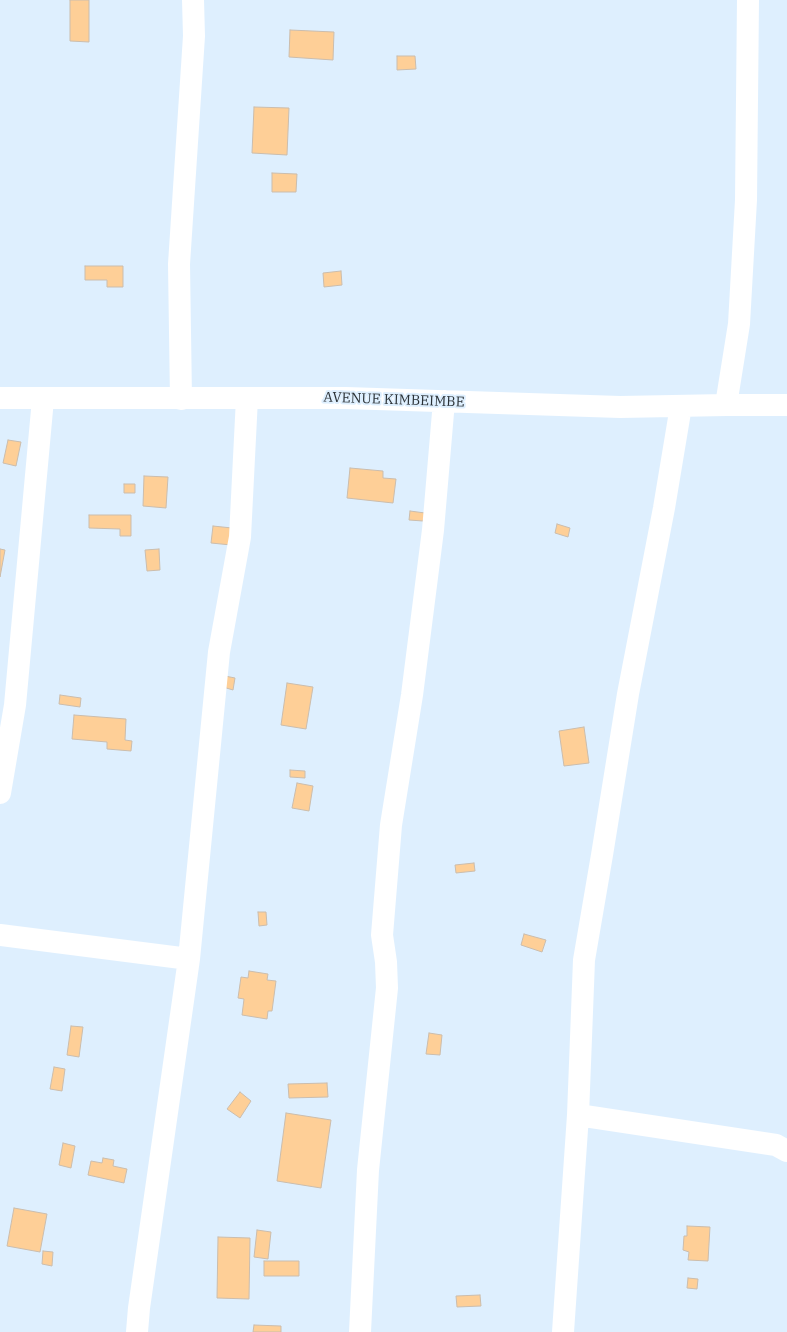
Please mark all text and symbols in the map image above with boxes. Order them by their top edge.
street label: AVENUE KIMBEIMBE [323,389,465,411]

